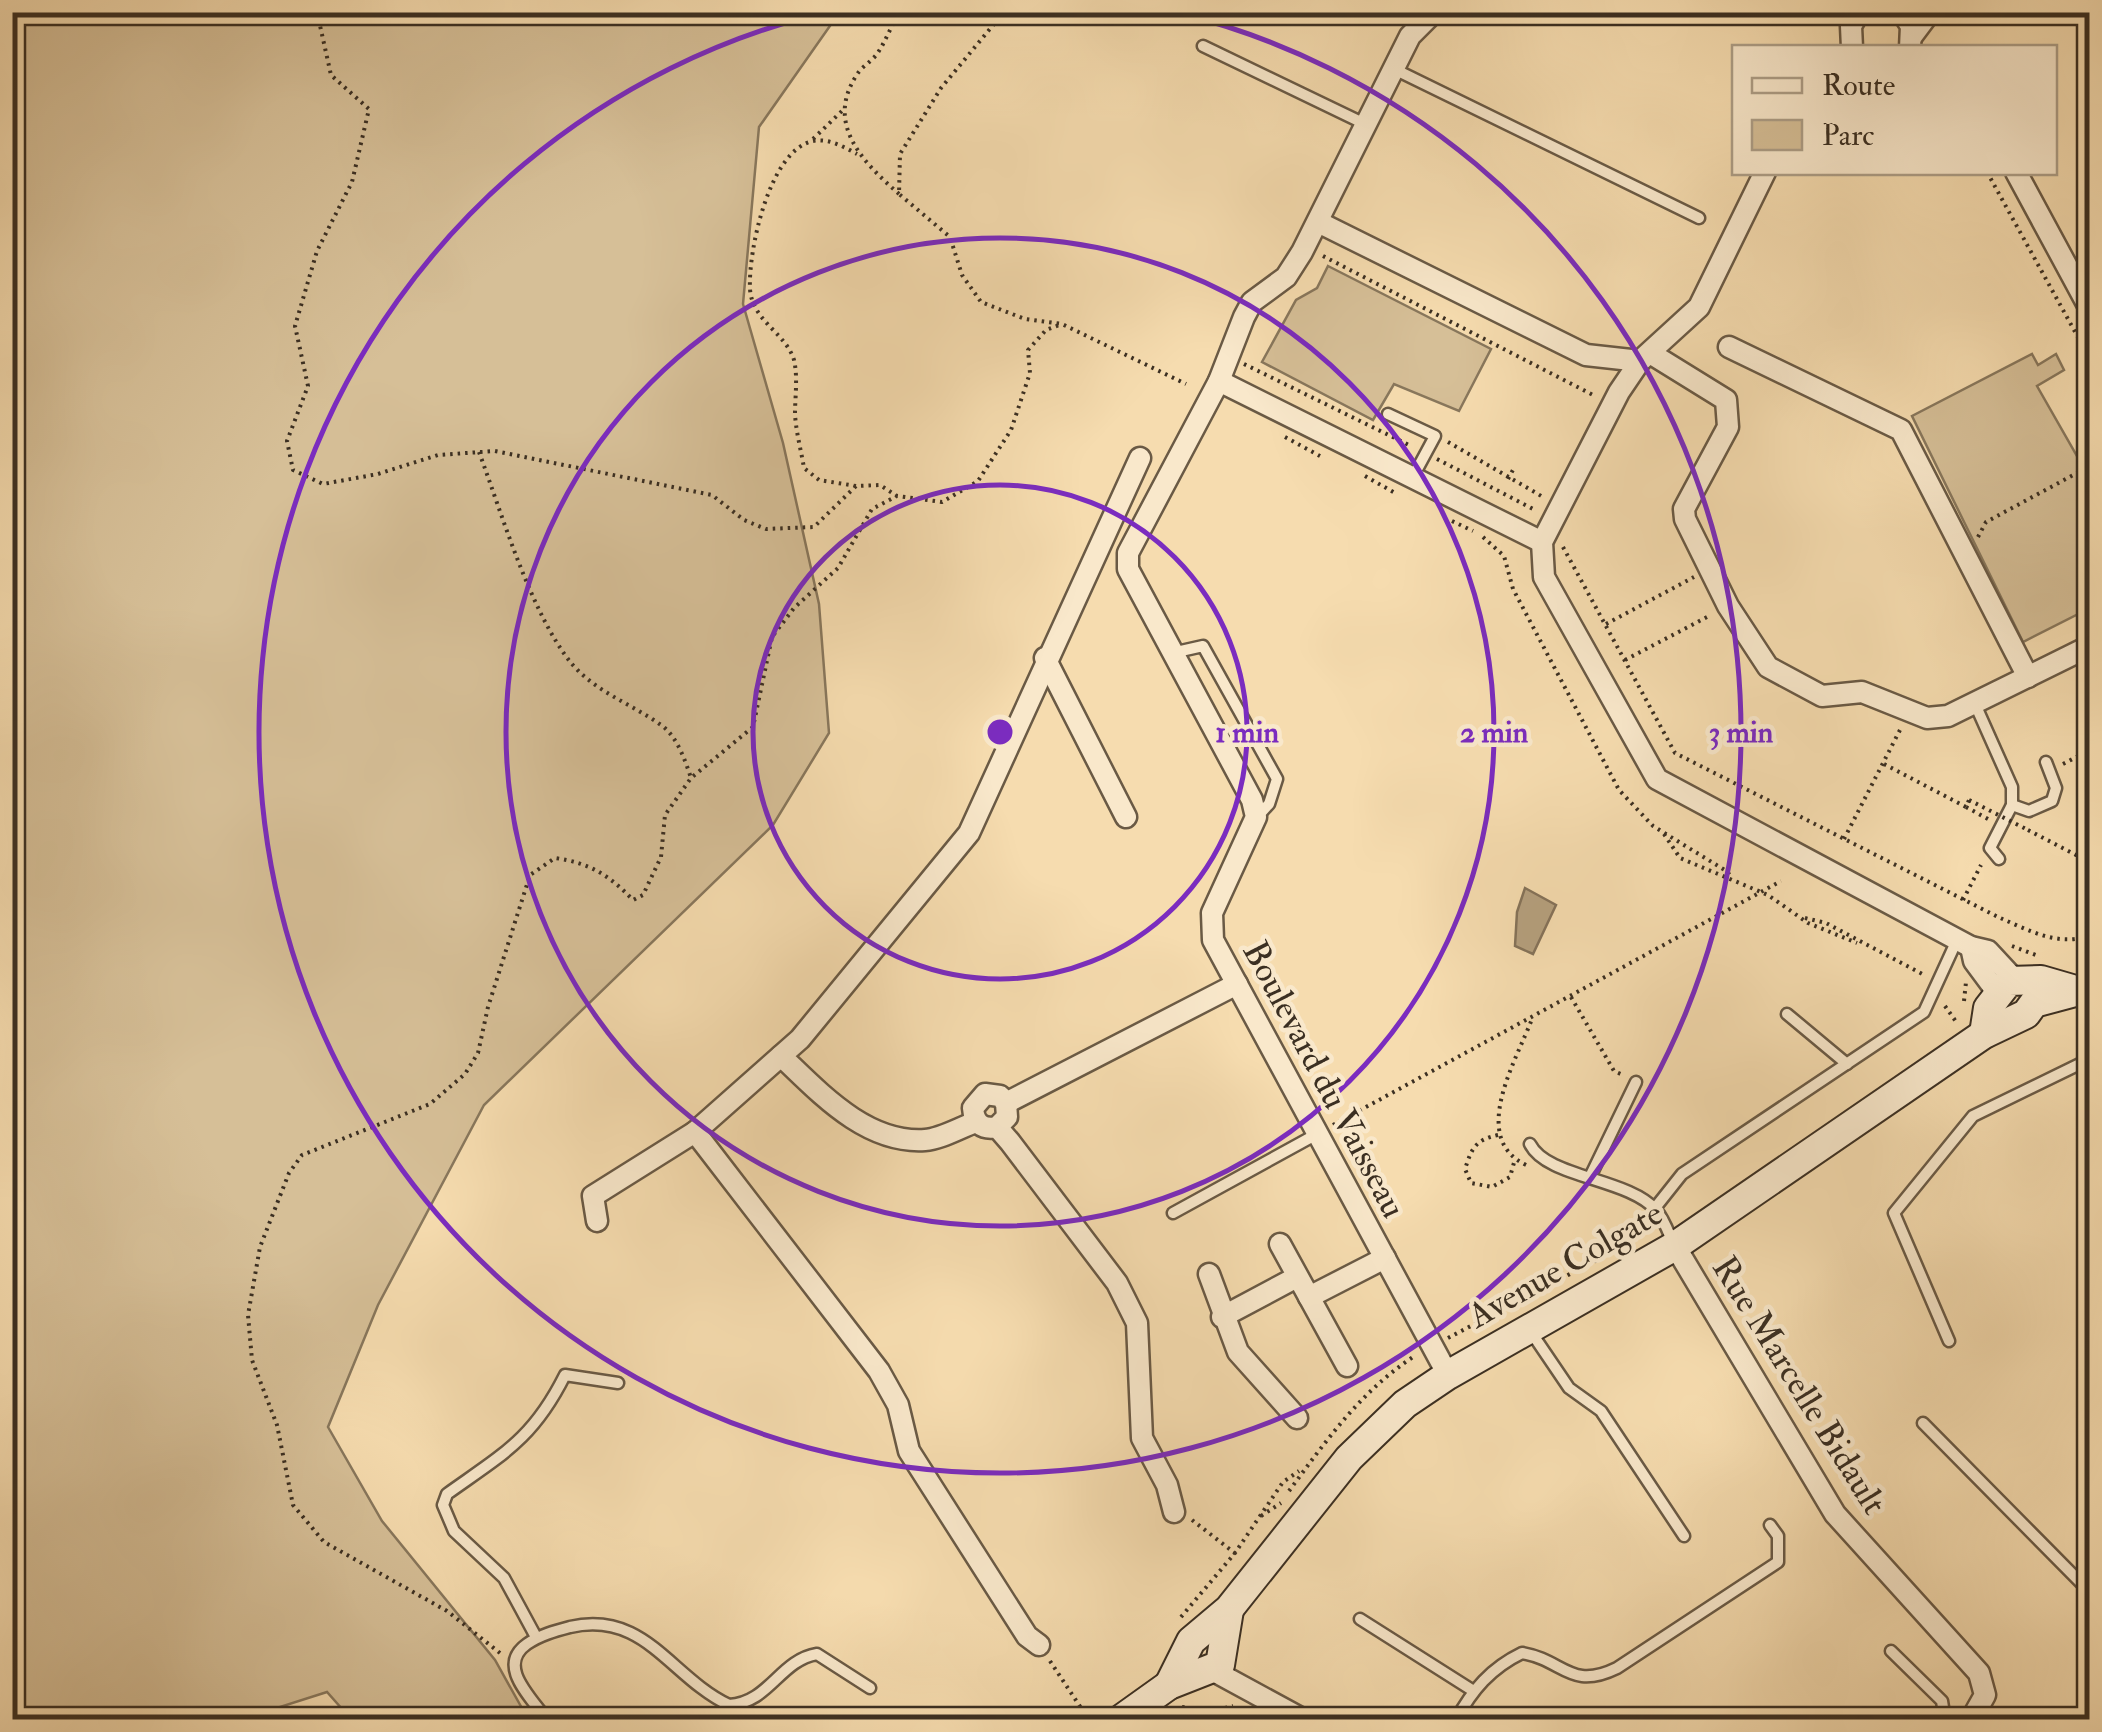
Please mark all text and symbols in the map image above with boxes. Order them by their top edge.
legend [1732,45,2057,175]
text: Route [1822,67,1895,104]
text: Parc [1822,117,1874,154]
centre of rings [982,714,1018,750]
text: 1 min [1215,714,1279,751]
text: 2 min [1460,714,1529,751]
text: 3 min [1709,714,1774,751]
street label: Boulevard du Vaisseau [1233,933,1416,1226]
street label: Avenue Colgate [1459,1191,1671,1339]
street label: Rue Marcelle Bidault [1702,1248,1896,1523]

